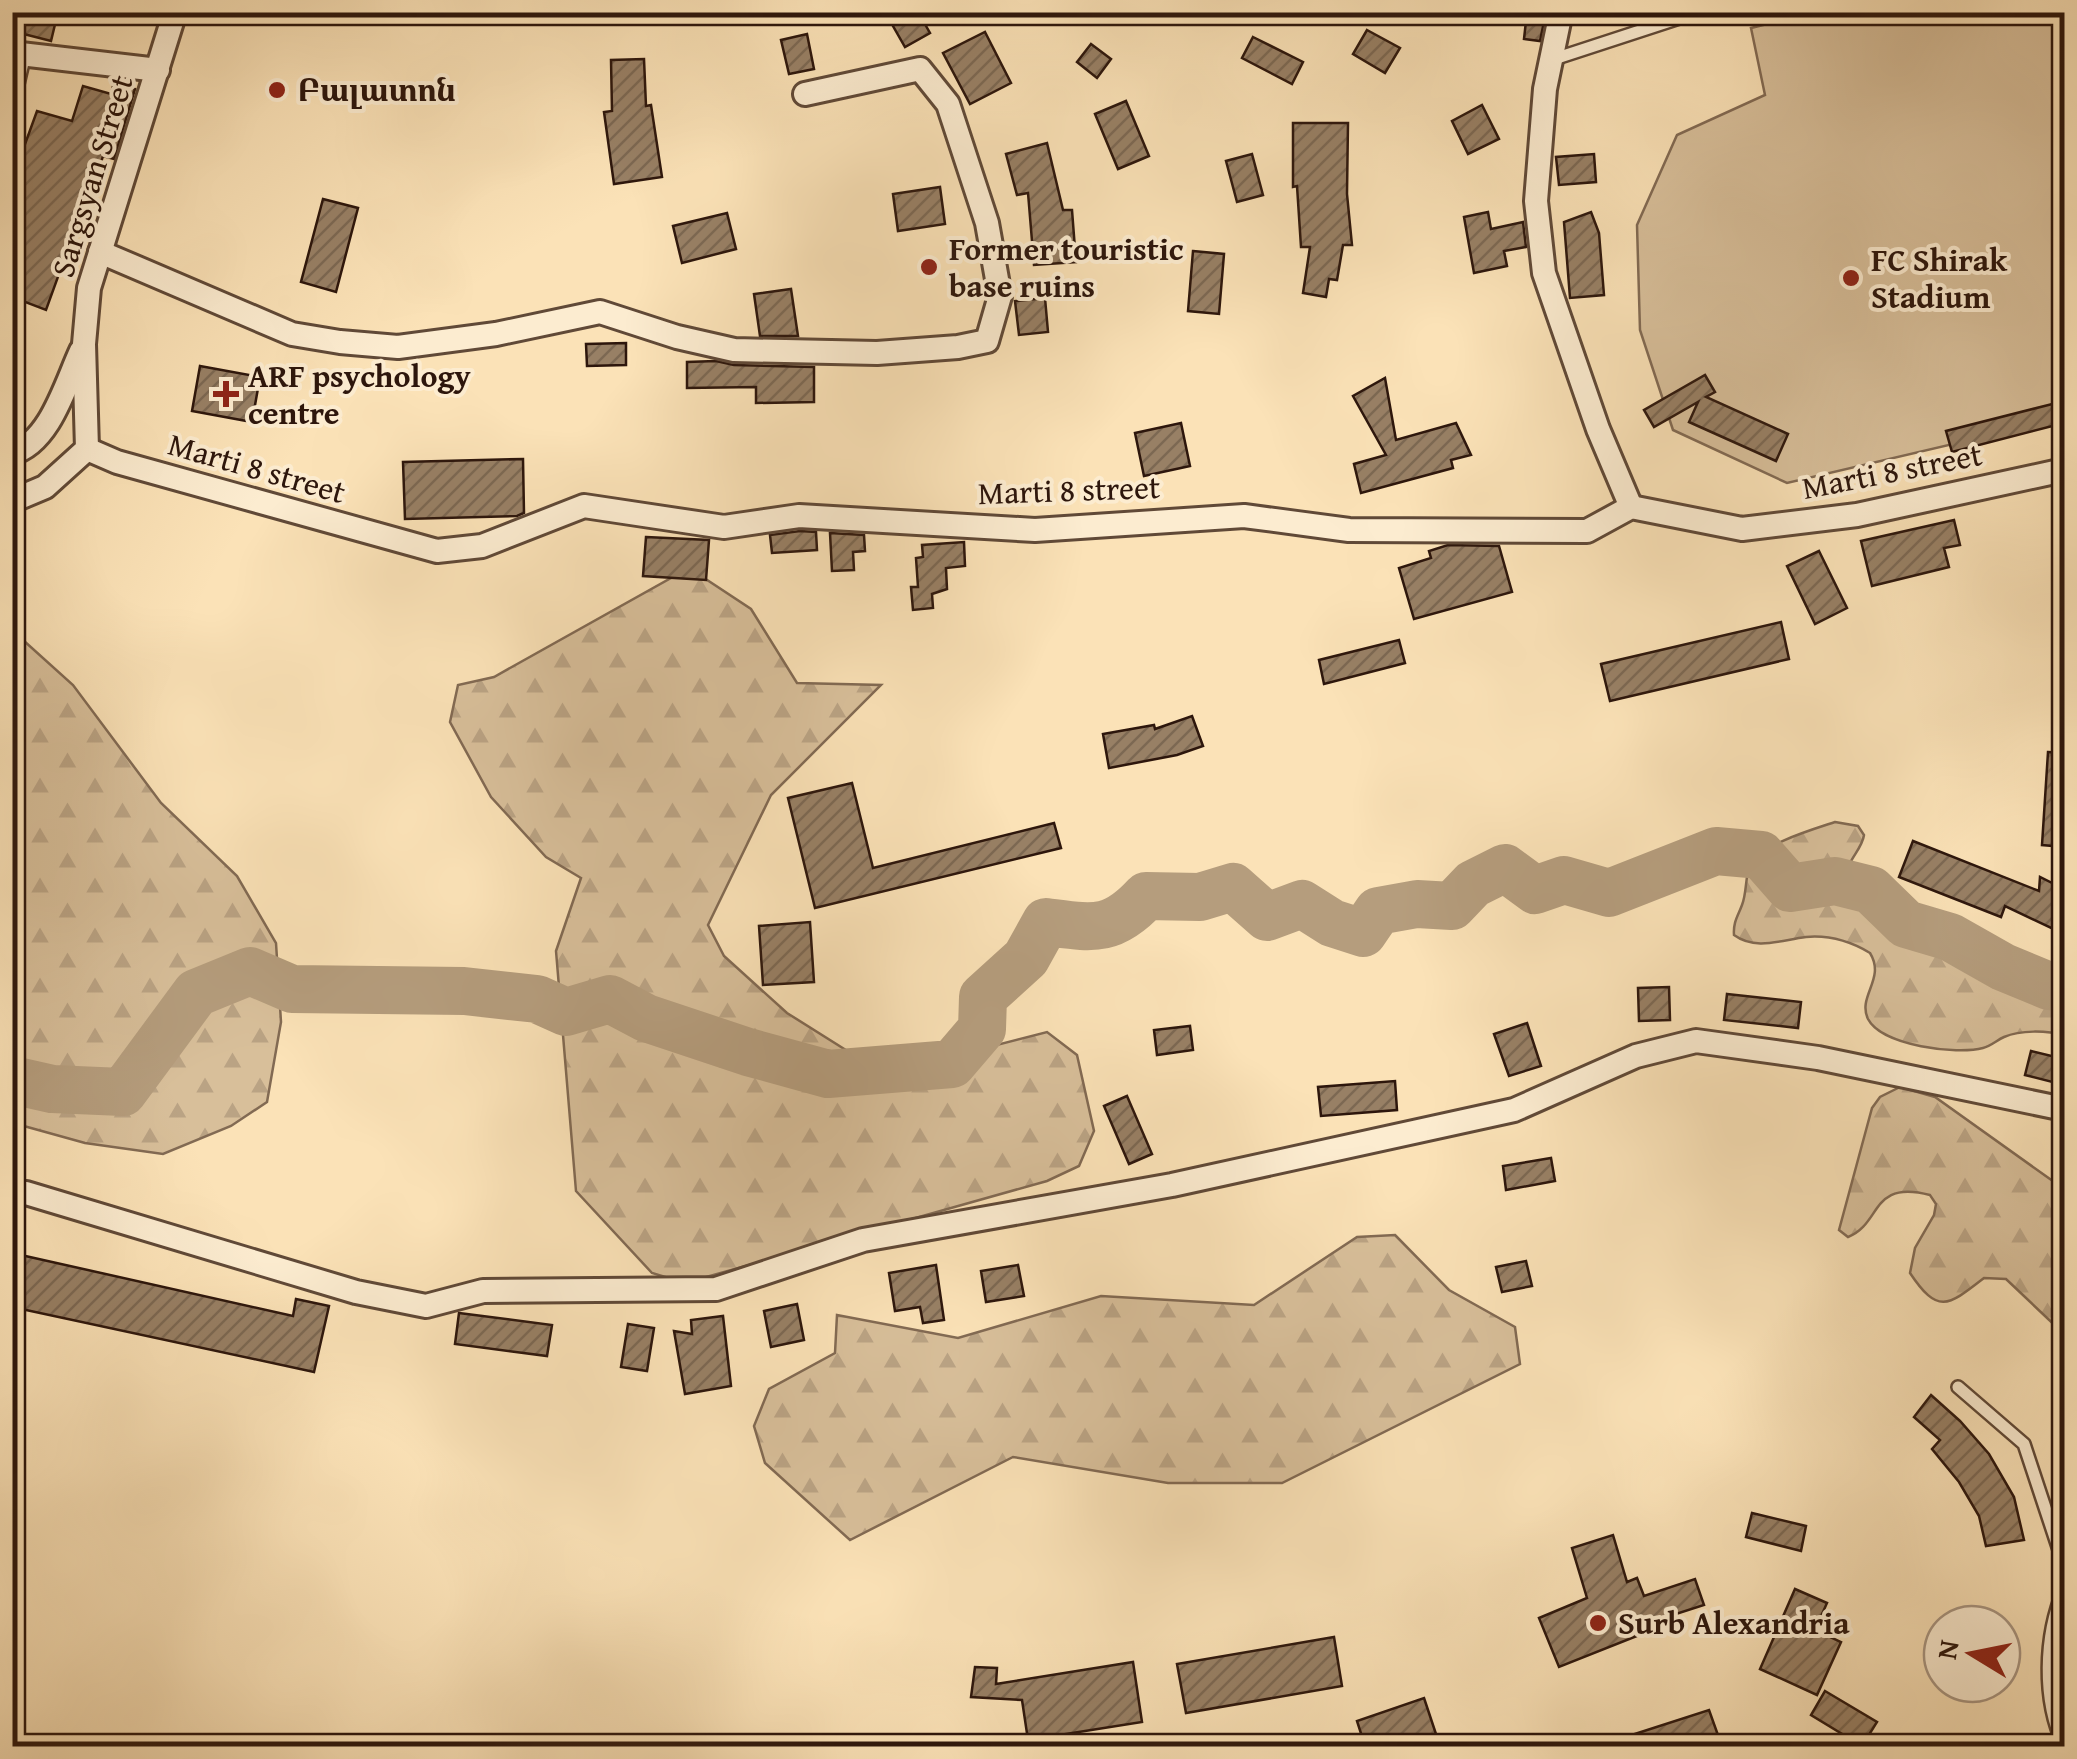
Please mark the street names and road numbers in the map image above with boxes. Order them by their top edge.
street label: Sargsyan Street [38,69,145,283]
street label: Marti 8 street [163,420,351,515]
street label: Marti 8 street [1798,430,1986,511]
street label: Marti 8 street [977,463,1161,516]

